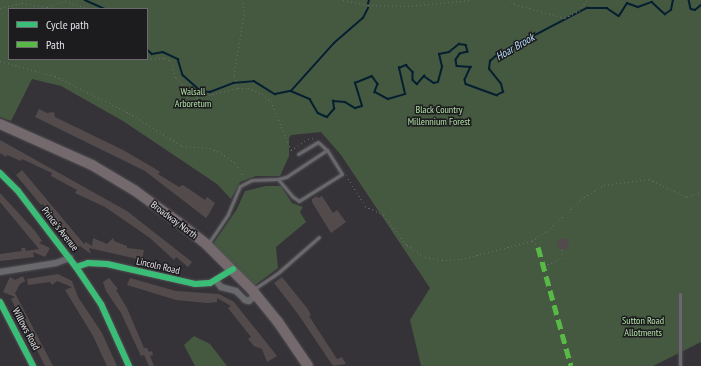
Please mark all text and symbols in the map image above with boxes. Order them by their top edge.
legend [8,8,148,60]
text: Cycle path [46,17,89,32]
water label: Hoar Brook [493,31,537,63]
text: Path [46,37,64,52]
park label: Walsall Arboretum [175,85,211,108]
park label: Black Country Millennium Forest [408,103,470,126]
street label: Broadway North [148,198,200,242]
street label: Prince's Avenue [39,204,81,254]
street label: Lincoln Road [135,255,181,277]
street label: Willows Road [10,306,42,352]
park label: Sutton Road Allotments [622,314,664,338]

